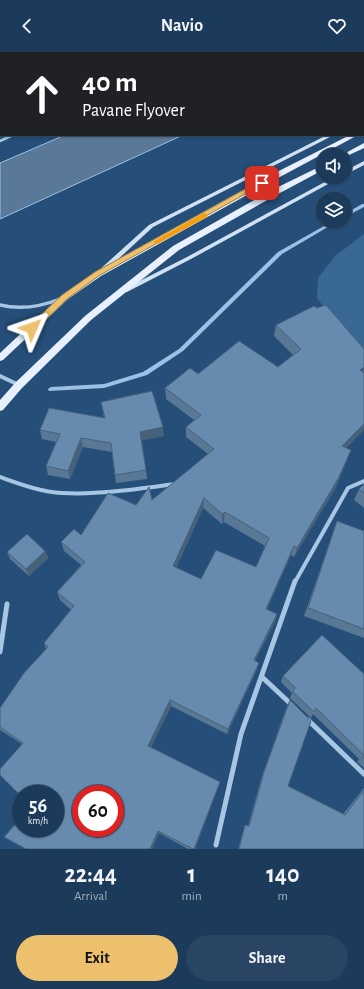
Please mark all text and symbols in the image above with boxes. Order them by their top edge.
icon: back [16,15,38,37]
icon: heart [326,15,348,37]
text: Navio [161,17,203,35]
icon: ahead [16,68,68,120]
text: 40 m [82,69,138,97]
text: Pavane Flyover [82,102,185,120]
map controls [316,148,352,228]
button: sound [316,148,352,184]
pin [245,166,279,200]
icon: arrive [251,172,273,194]
button: layers [316,192,352,228]
position arrow [11,307,53,349]
speed limit sign: 60 [72,785,124,837]
text: 56 [29,796,47,816]
text: km/h [28,816,48,826]
text: 22:44 [65,863,117,887]
text: 1 [187,863,196,887]
text: 140 [266,863,299,887]
text: Arrival [74,890,107,903]
text: min [181,890,202,903]
text: m [278,890,288,903]
button: Exit [16,935,178,981]
button: Share [186,935,348,981]

